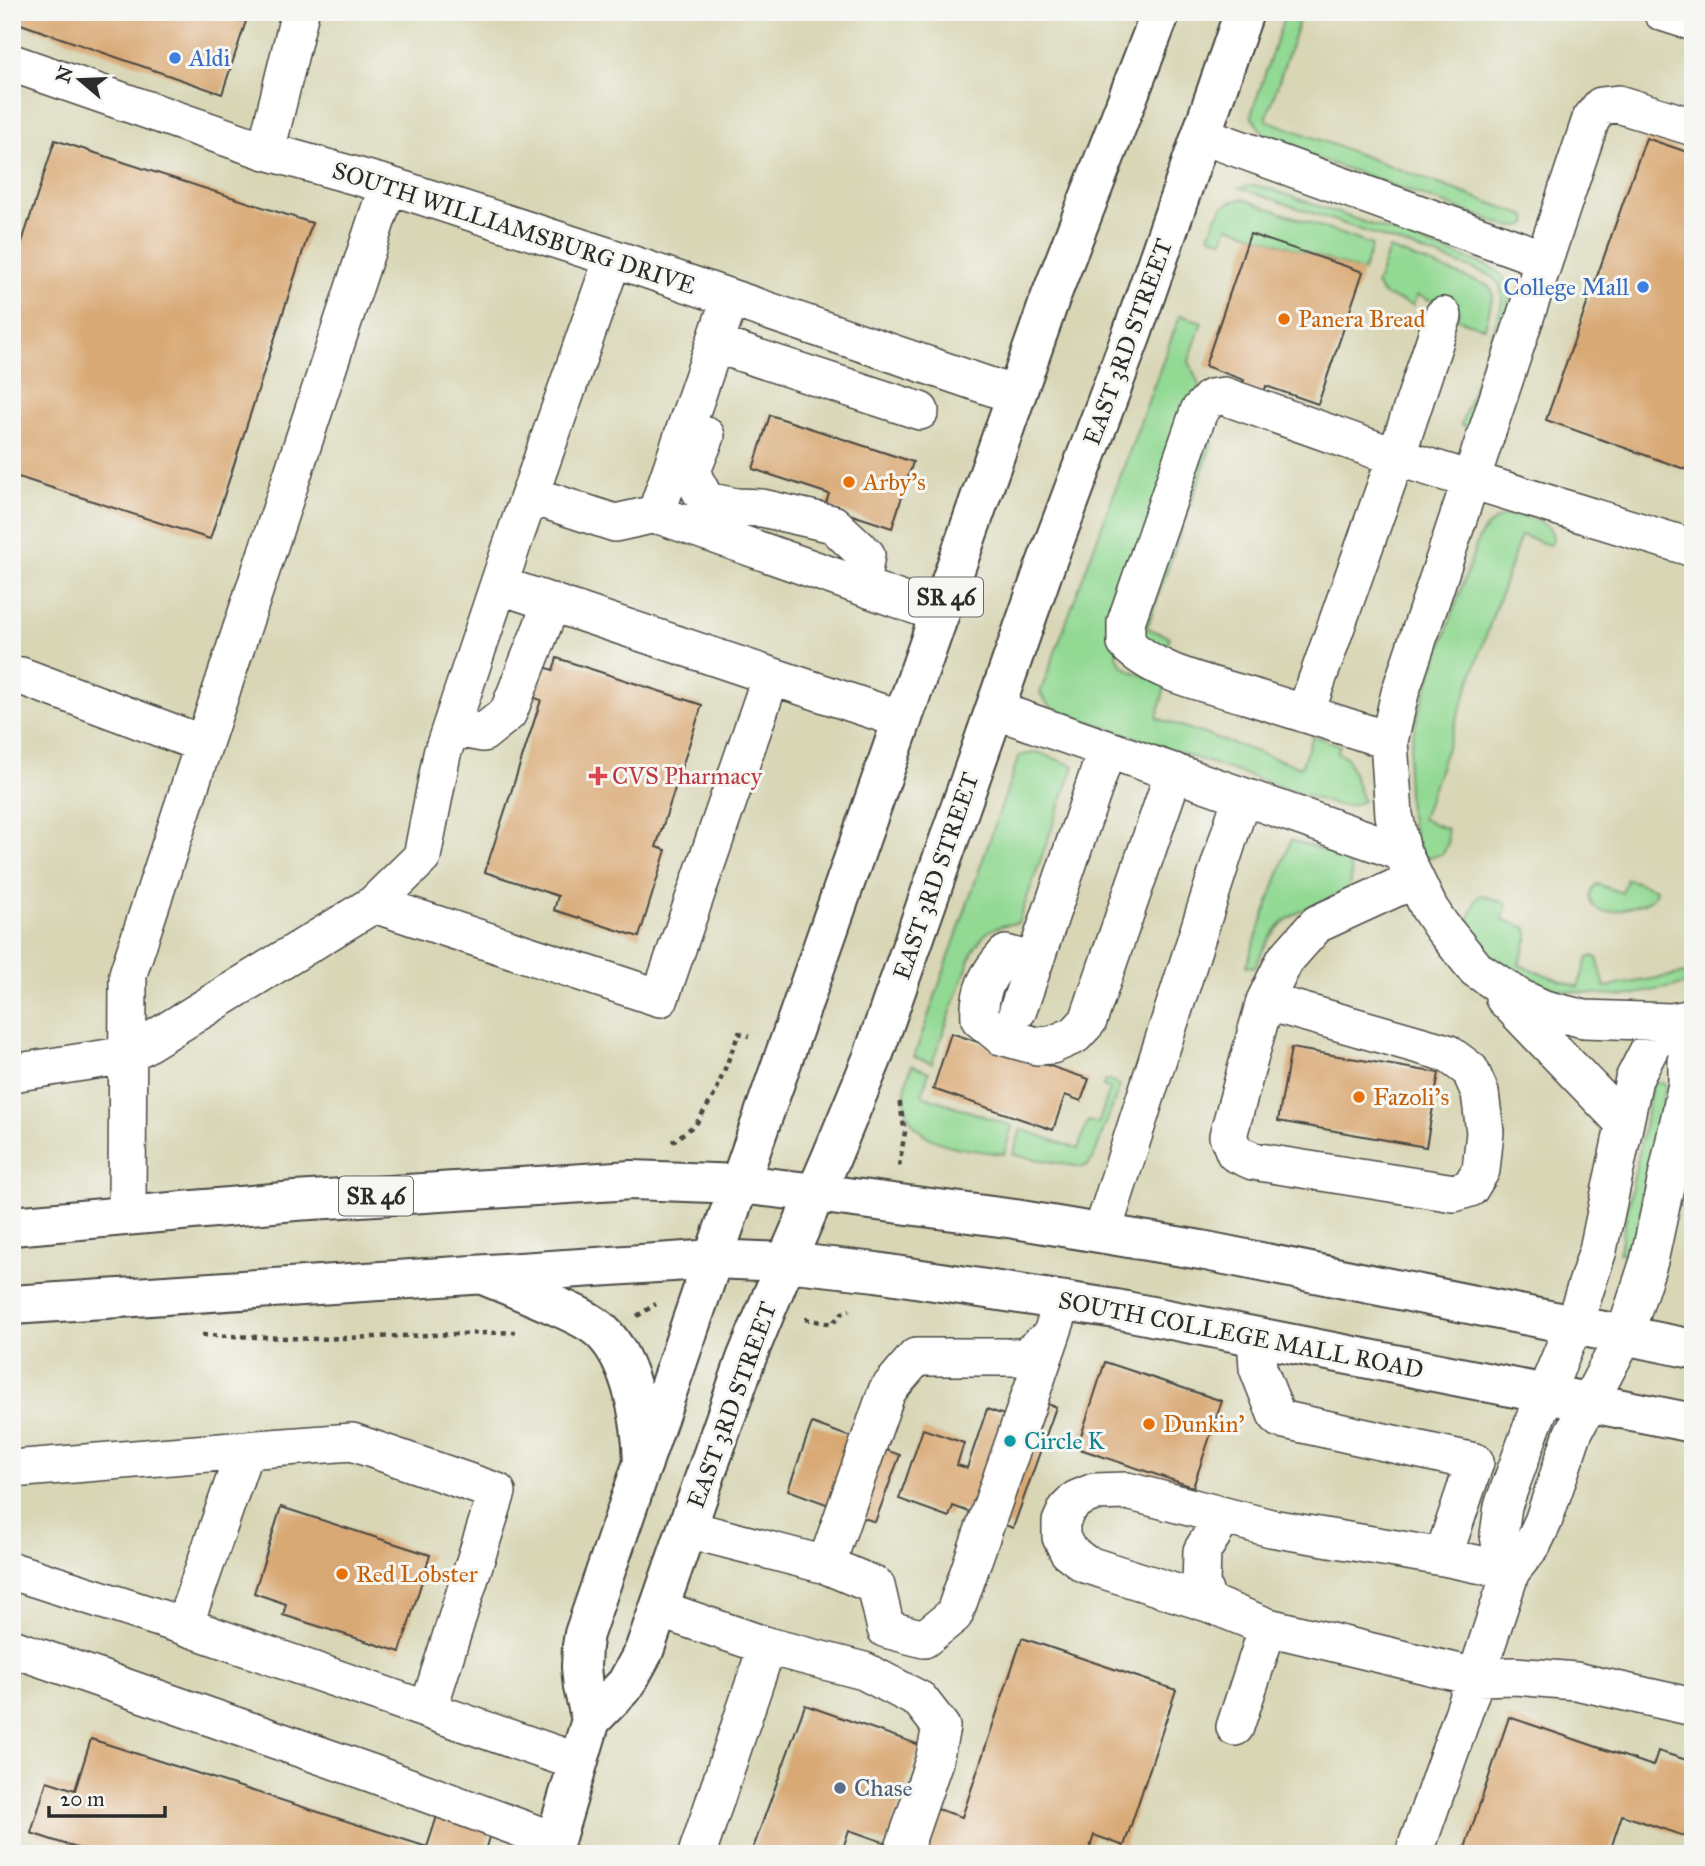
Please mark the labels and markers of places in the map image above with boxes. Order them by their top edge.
place label: Aldi [188,43,231,73]
marker: Aldi [167,50,183,66]
place label: College Mall [1503,272,1630,302]
marker: College Mall [1635,279,1651,295]
place label: Panera Bread [1298,304,1426,334]
marker: Panera Bread [1276,311,1292,327]
place label: Arby's [862,467,926,497]
marker: Arby's [841,474,857,490]
place label: CVS Pharmacy [612,761,763,791]
marker: CVS Pharmacy [590,768,606,784]
place label: Fazoli's [1373,1082,1449,1112]
marker: Fazoli's [1351,1089,1367,1105]
place label: Dunkin' [1163,1409,1244,1439]
marker: Dunkin' [1141,1416,1157,1432]
place label: Circle K [1024,1426,1106,1456]
marker: Circle K [1002,1433,1018,1449]
place label: Red Lobster [356,1559,478,1589]
marker: Red Lobster [334,1566,350,1582]
place label: Chase [854,1773,913,1803]
marker: Chase [832,1780,848,1796]

